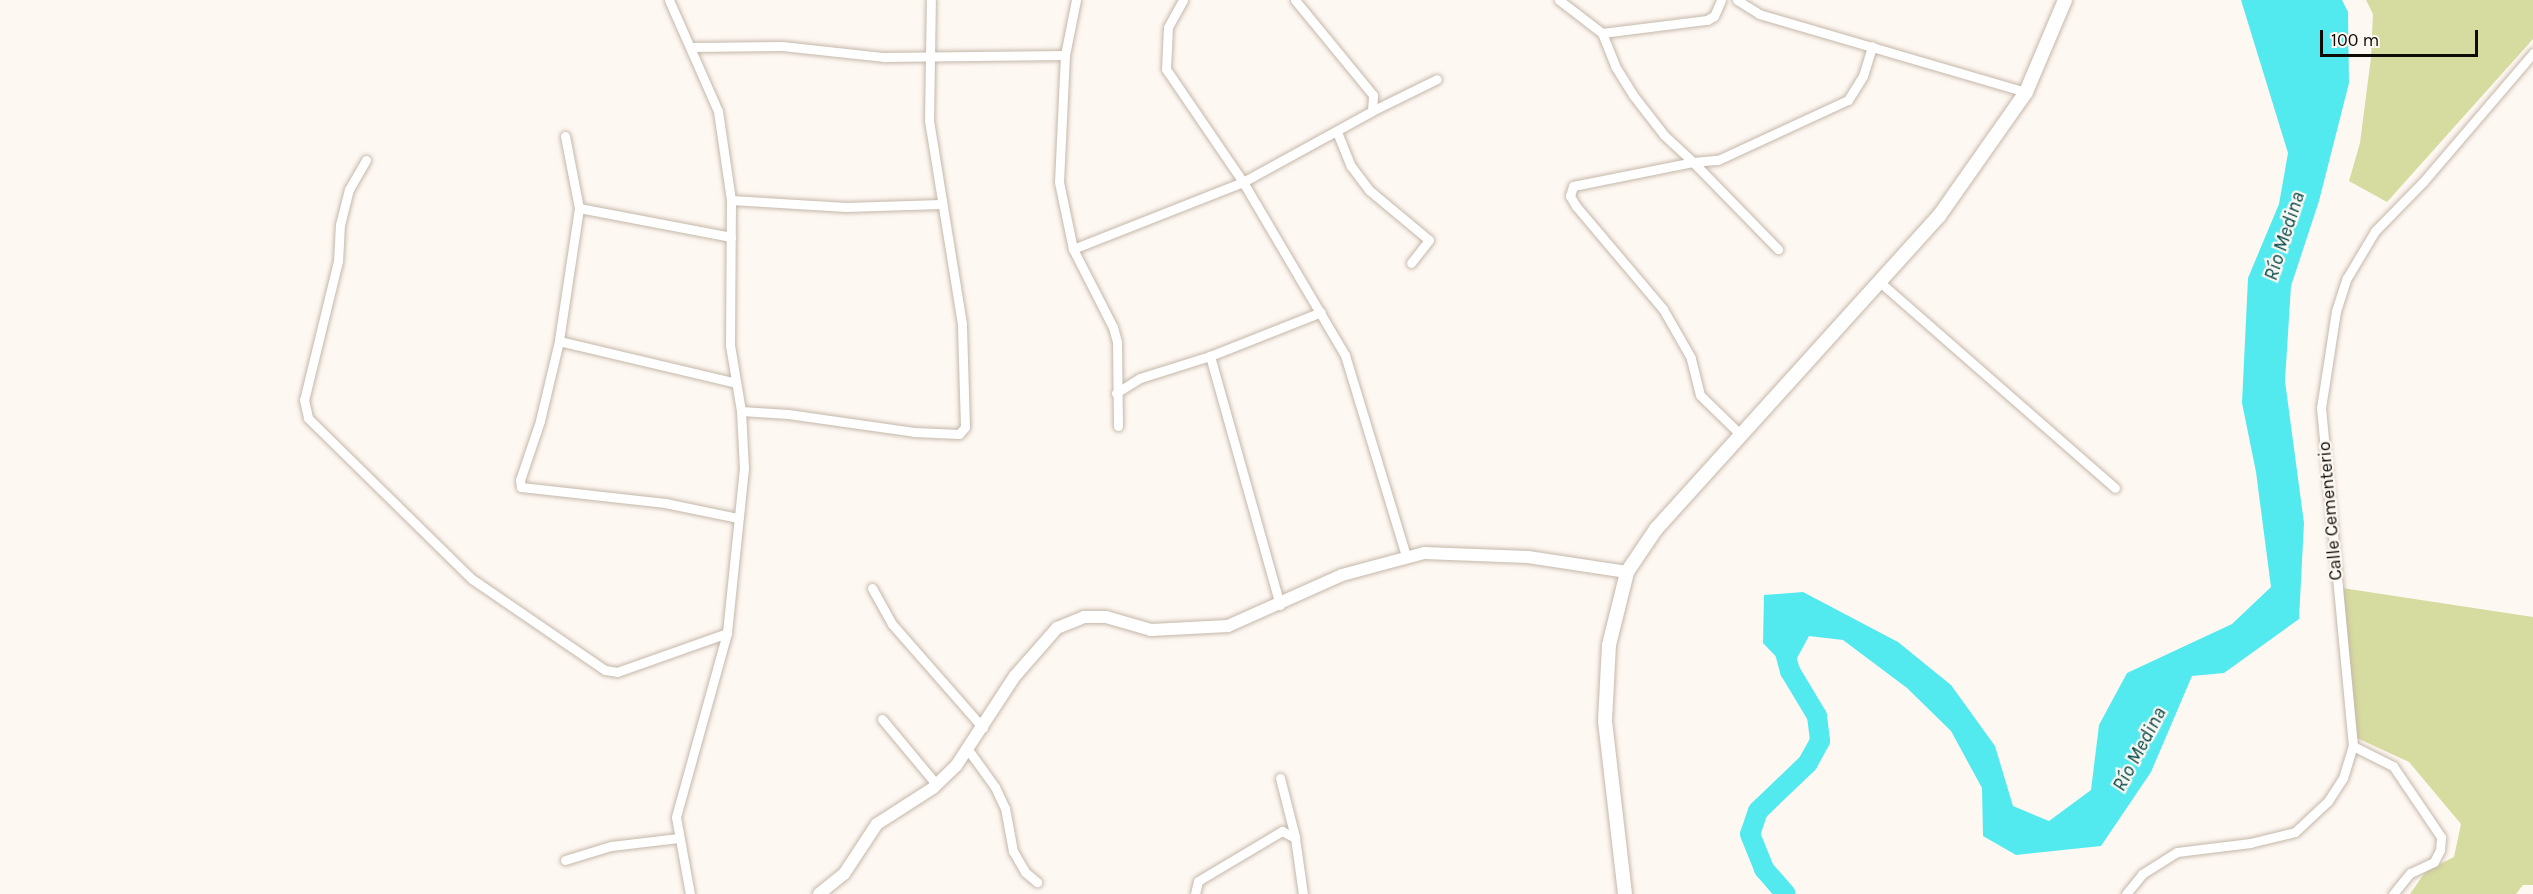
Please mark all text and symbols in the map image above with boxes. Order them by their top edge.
scale bar [2323,18,2480,56]
text: 100 m [2331,29,2379,51]
water label: Río Medina [2258,189,2310,283]
street label: Calle Cementerio [2313,441,2347,581]
water label: Río Medina [2107,703,2171,795]

